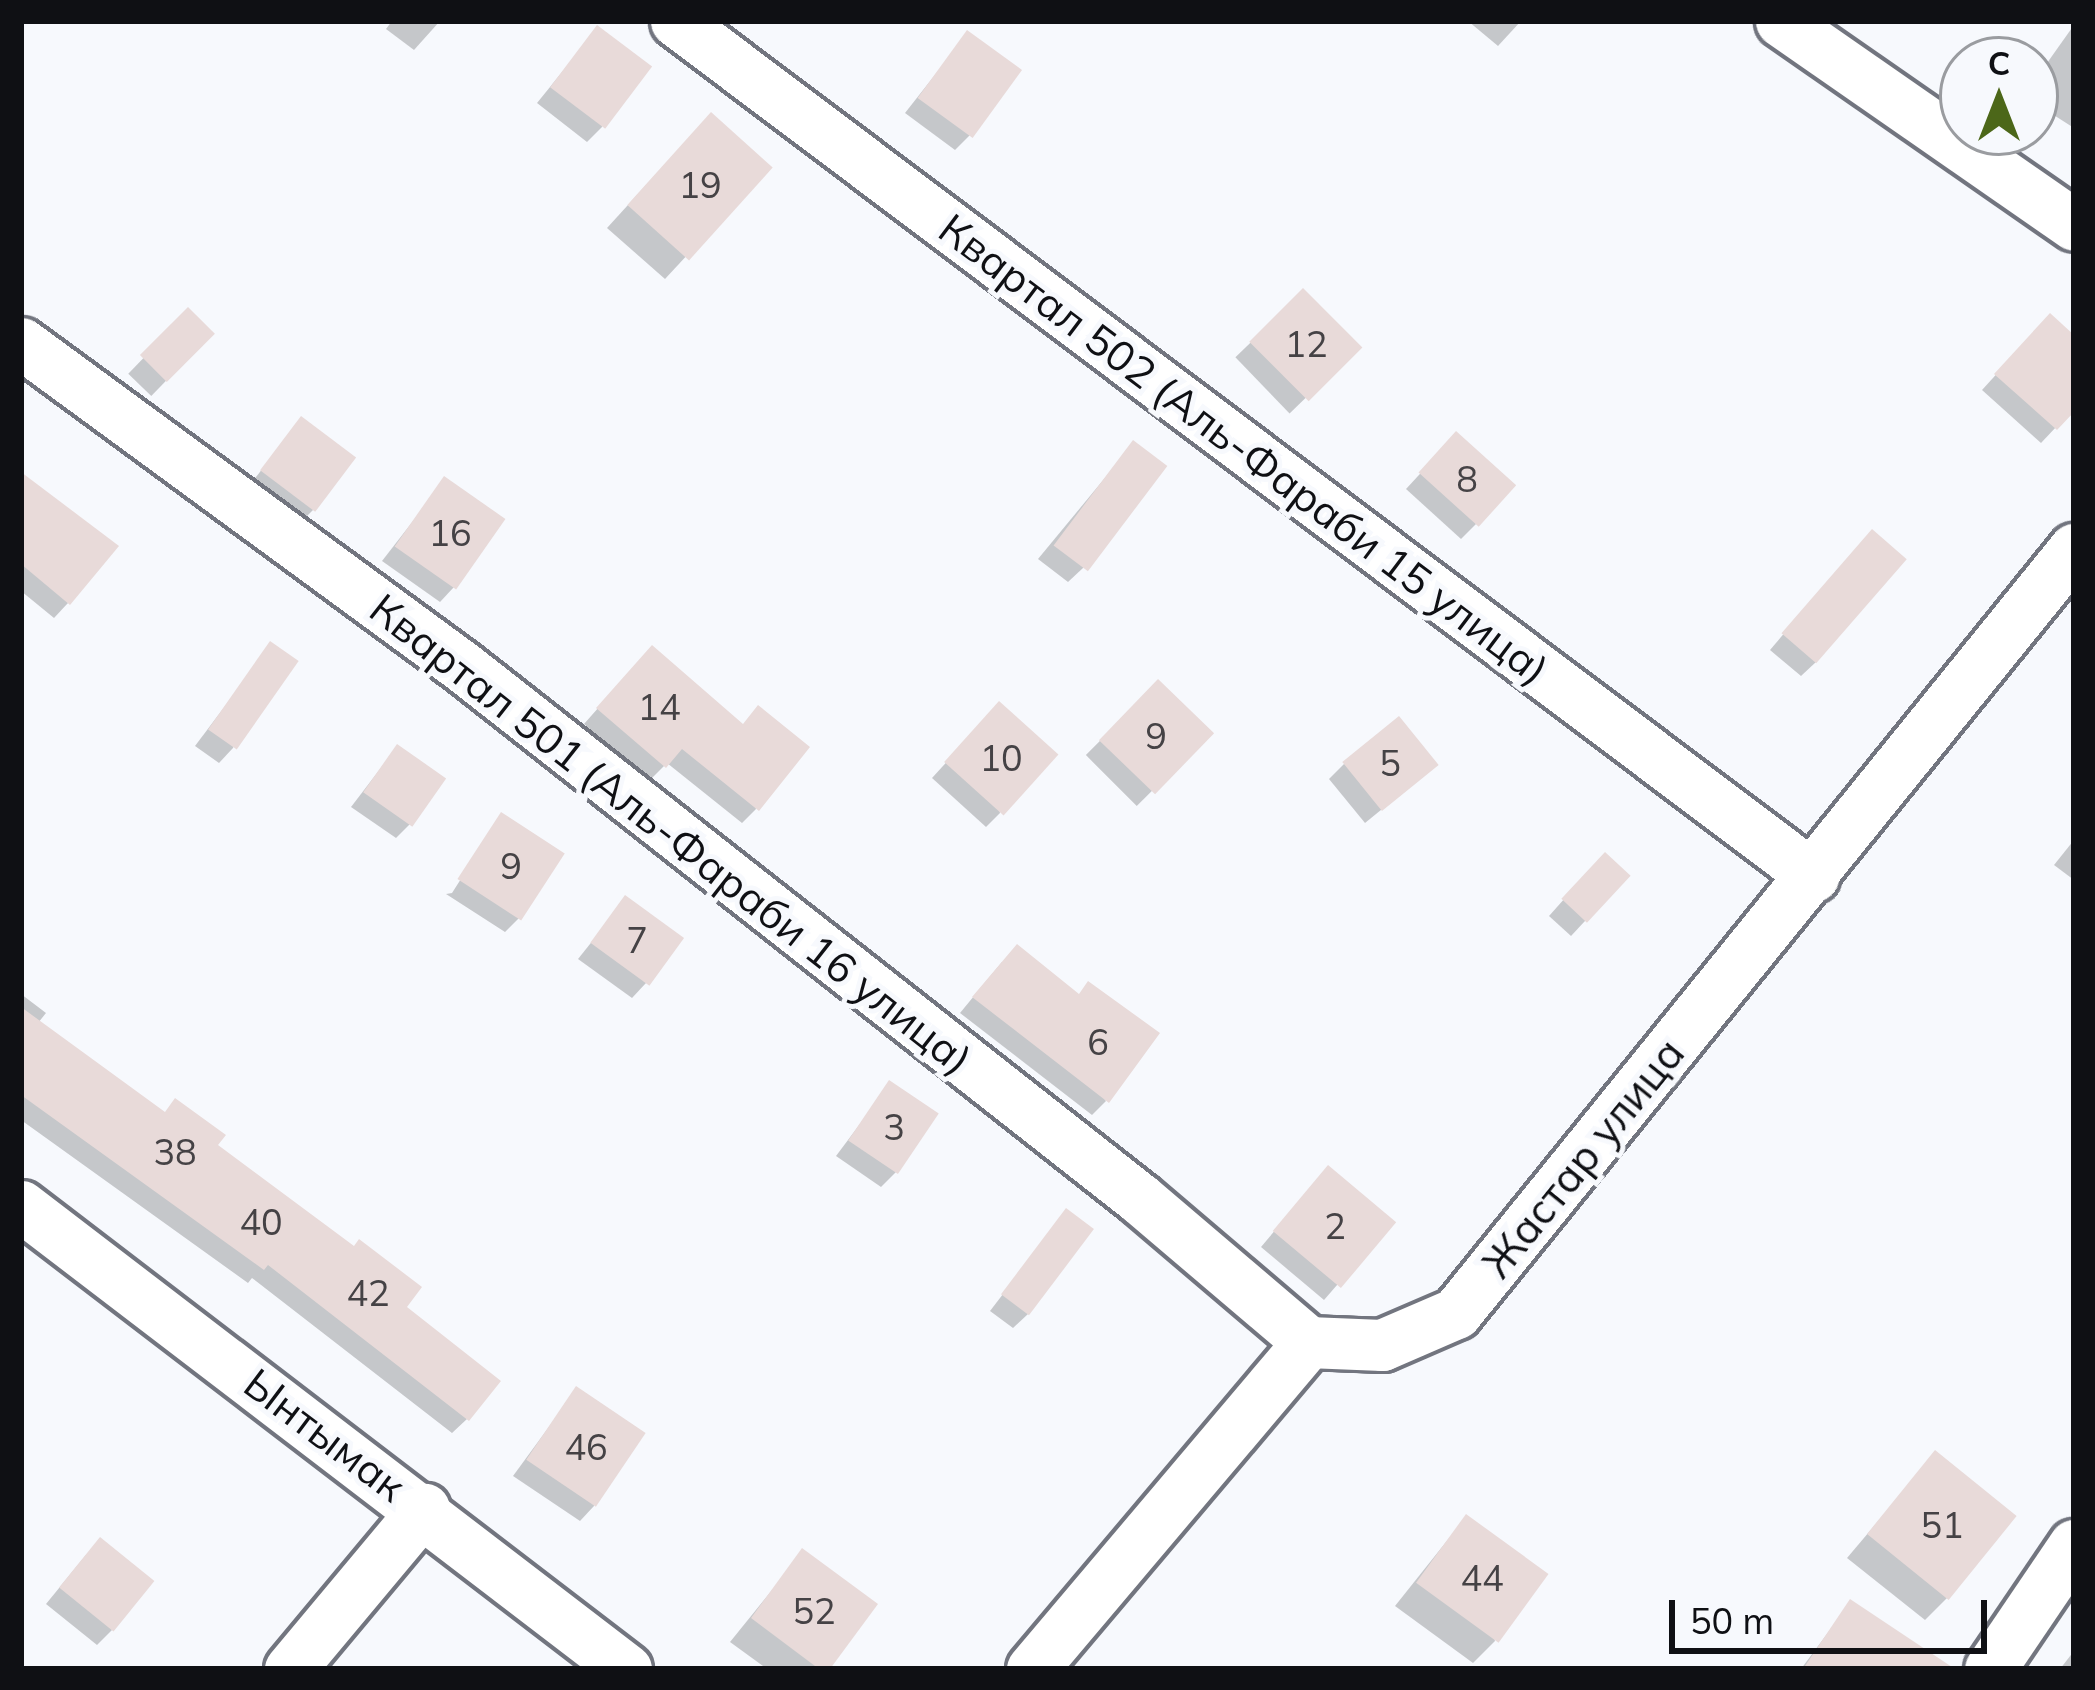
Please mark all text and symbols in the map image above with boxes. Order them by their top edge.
north arrow [1939,36,2059,156]
text: С [1988,42,2010,83]
house number: 19 [678,163,722,207]
street label: Квартал 502 (Аль-Фараби 15 улица) [929,203,1559,695]
house number: 12 [1284,322,1328,366]
house number: 8 [1456,457,1478,501]
house number: 16 [428,511,472,555]
street label: Квартал 501 (Аль-Фараби 16 улица) [360,583,982,1085]
house number: 14 [637,685,681,729]
house number: 9 [1145,714,1167,758]
house number: 10 [979,736,1023,780]
house number: 5 [1379,741,1401,785]
house number: 9 [500,844,522,888]
house number: 7 [626,918,648,962]
house number: 6 [1087,1020,1109,1064]
street label: Жастар улица [1471,1029,1695,1287]
house number: 3 [883,1105,905,1149]
house number: 38 [153,1130,197,1174]
house number: 40 [239,1200,283,1244]
house number: 2 [1324,1204,1346,1248]
house number: 42 [346,1271,390,1315]
street label: Ынтымак [235,1358,415,1512]
house number: 46 [564,1425,608,1469]
house number: 51 [1920,1503,1964,1547]
house number: 44 [1460,1556,1504,1600]
scale bar [1675,1576,1993,1650]
house number: 52 [792,1589,836,1633]
text: 50 m [1690,1598,1774,1643]

